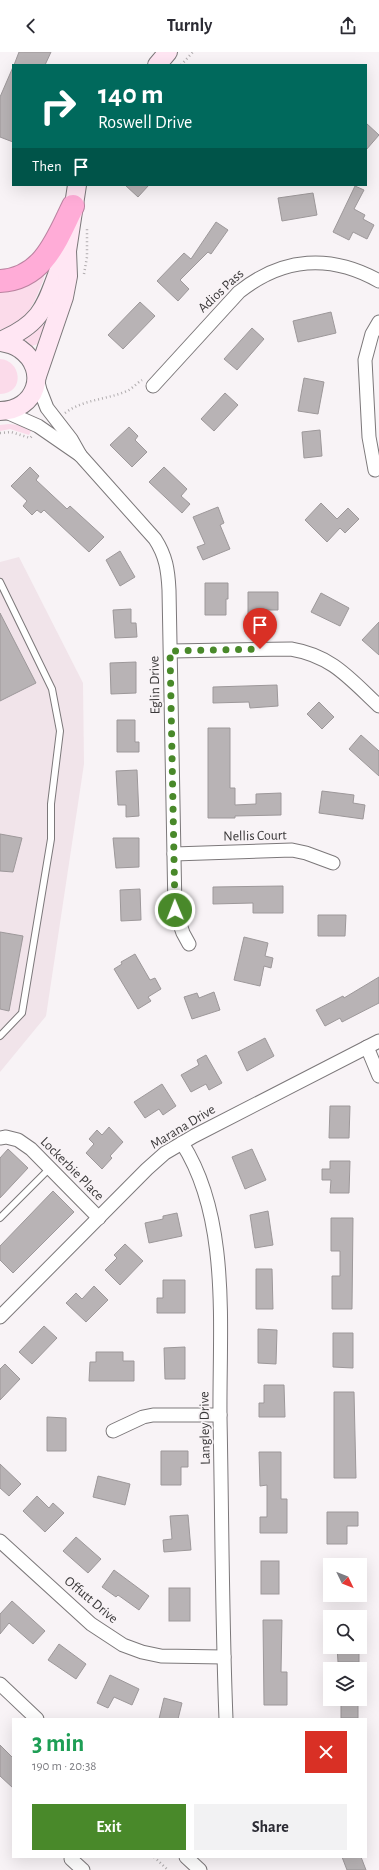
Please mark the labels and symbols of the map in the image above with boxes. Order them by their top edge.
street label: Adios Pass [196,267,246,315]
pin [243,608,277,649]
street label: Eglin Drive [147,656,163,714]
street label: Nellis Court [223,828,287,844]
position arrow [154,889,196,931]
street label: Marana Drive [148,1102,218,1152]
street label: Lockerbie Place [38,1135,106,1203]
street label: Langley Drive [197,1391,213,1465]
north arrow [323,1558,367,1602]
street label: Offutt Drive [62,1574,120,1626]

